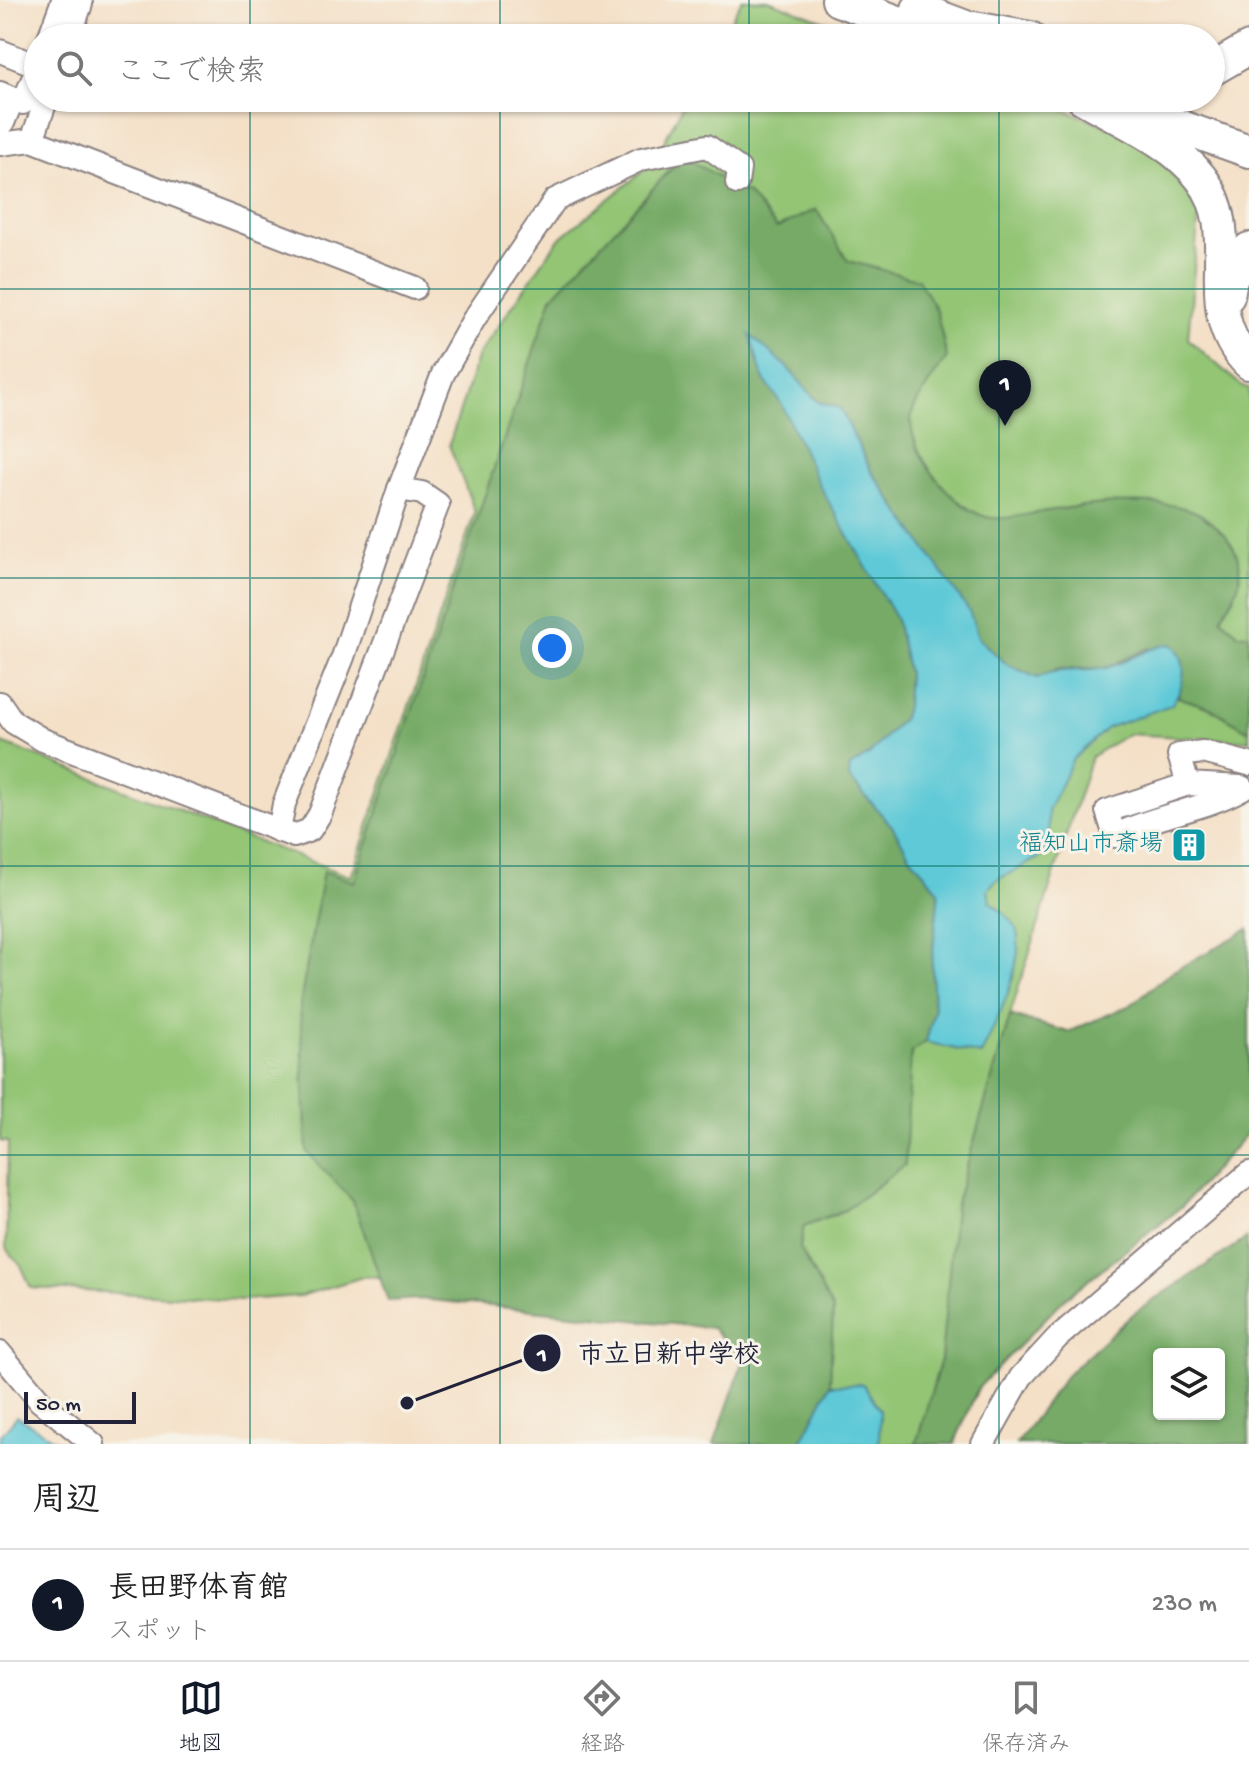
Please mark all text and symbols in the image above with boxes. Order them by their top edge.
search box [24,24,1225,112]
icon: search [52,46,96,90]
text: ここで検索 [116,57,266,92]
pin: 1 [979,360,1031,426]
your location [532,628,572,668]
building icon: 福知山市斎場 [1170,826,1208,864]
place label: 福知山市斎場 [1019,830,1163,860]
callout: 市立日新中学校 [522,1328,776,1378]
text: 市立日新中学校 [578,1340,760,1373]
text: 1 [536,1342,547,1371]
map controls [1153,1348,1225,1420]
button: layers [1153,1348,1225,1420]
scale bar [24,1388,136,1424]
text: 50 m [36,1393,81,1419]
text: 周辺 [32,1483,100,1523]
text: 長田野体育館 [108,1573,288,1608]
text: 1 [53,1590,63,1621]
text: 230 m [1151,1590,1217,1621]
text: スポット [108,1618,212,1649]
tab: 地図 [179,1676,223,1759]
tab: 経路 [580,1676,624,1759]
tab: 保存済み [982,1676,1070,1759]

